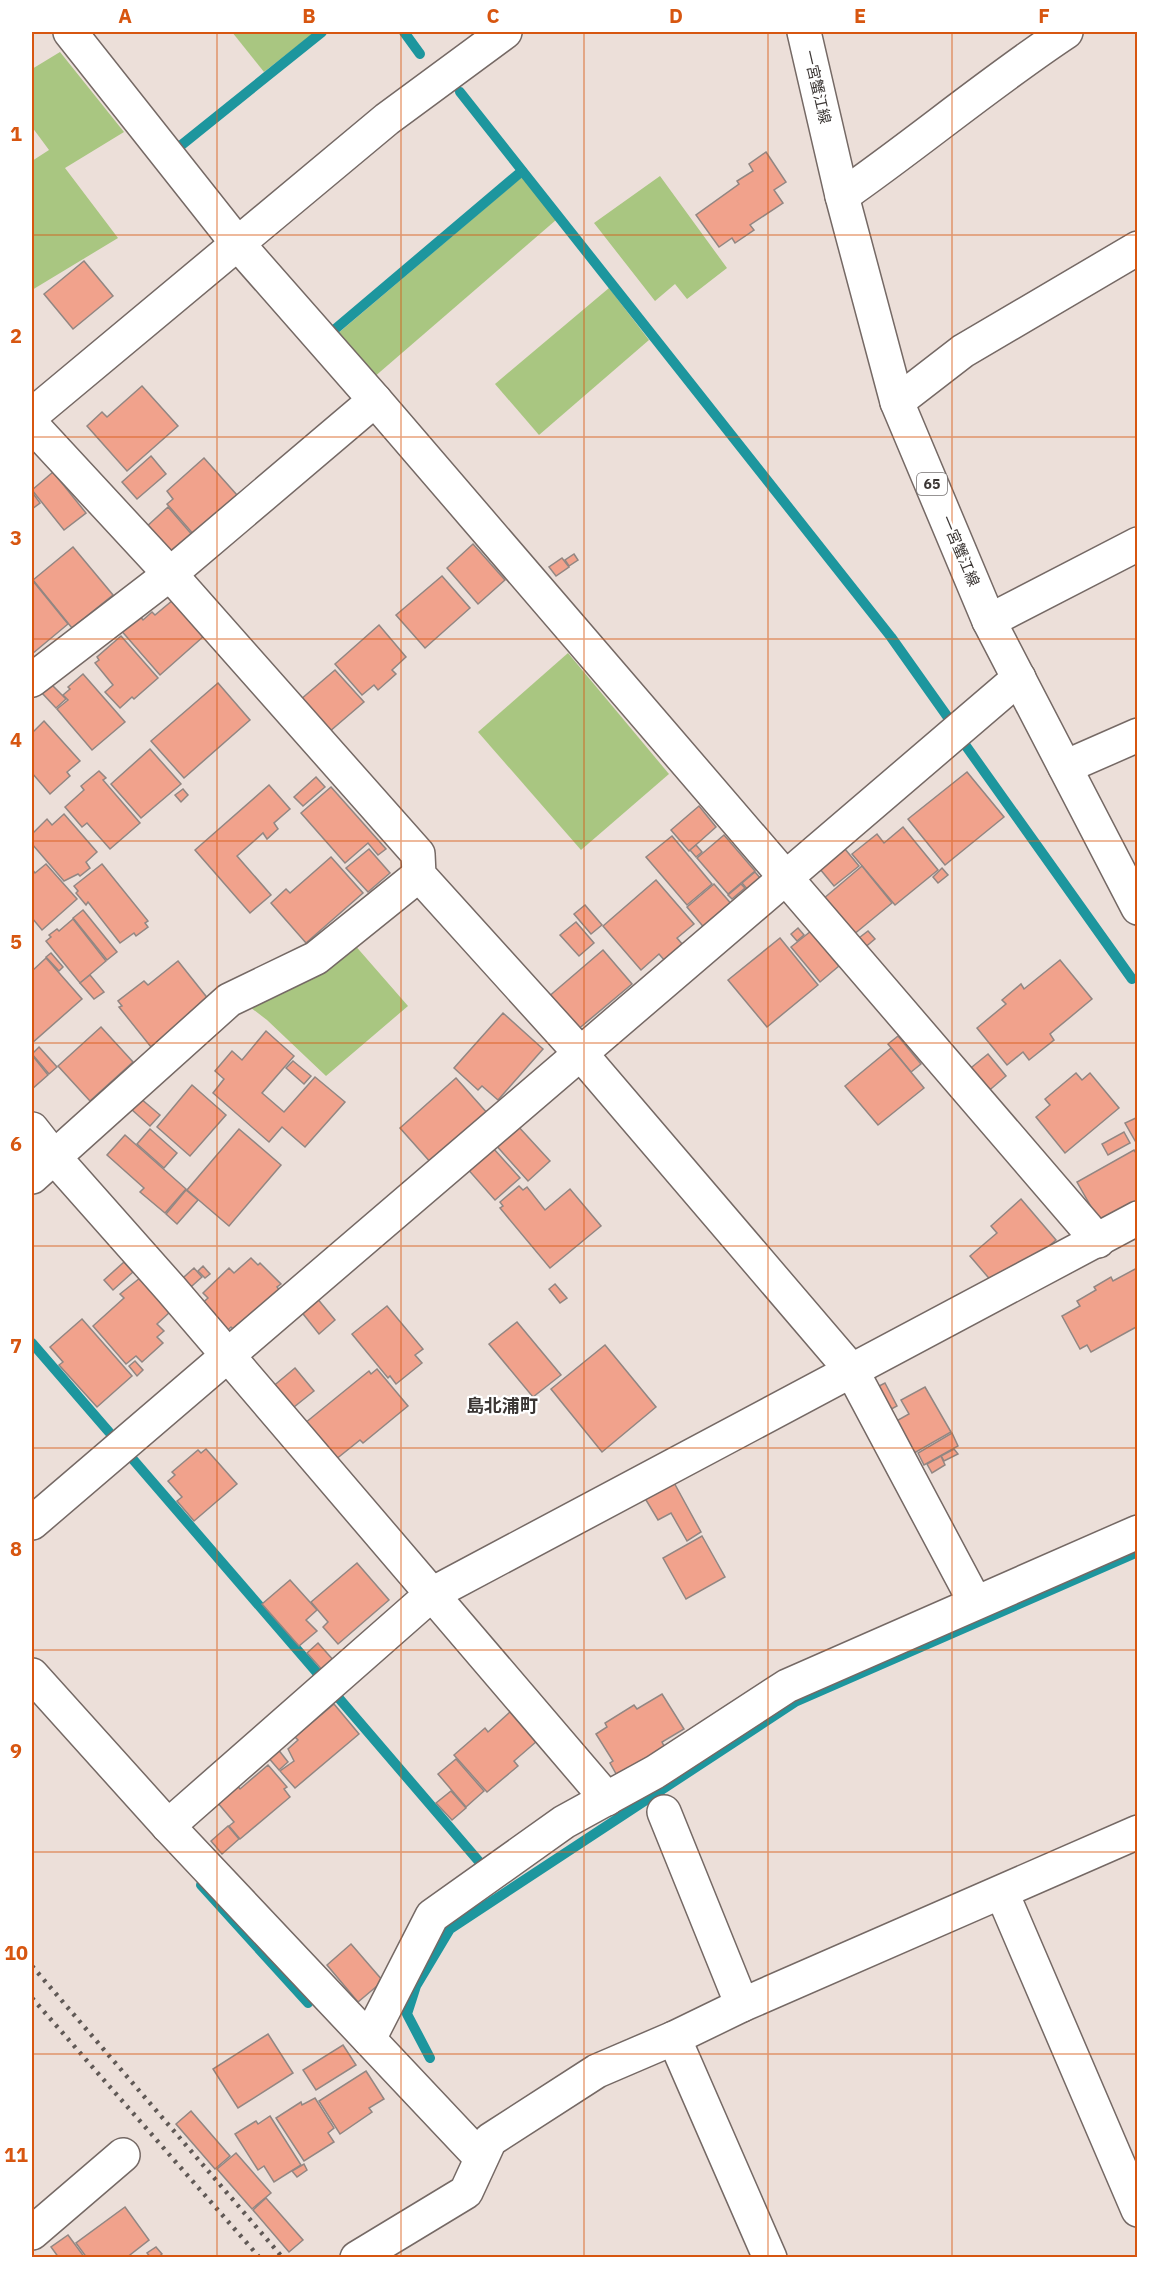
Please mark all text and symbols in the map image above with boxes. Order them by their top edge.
text: A [118,2,132,29]
text: B [302,2,316,29]
text: C [486,2,500,29]
text: D [669,2,683,29]
text: E [854,2,866,29]
text: F [1038,2,1050,29]
street label: 一宮蟹江線 [800,48,835,126]
text: 1 [10,120,22,147]
text: 2 [10,322,22,349]
road number: 65 [917,473,947,495]
street label: 一宮蟹江線 [937,513,984,589]
text: 3 [10,524,22,551]
text: 4 [10,726,22,753]
text: 5 [10,928,22,955]
text: 6 [10,1130,22,1157]
text: 7 [10,1332,22,1359]
district label: 島北浦町 [466,1394,538,1417]
text: 8 [10,1535,22,1562]
text: 9 [10,1737,22,1764]
text: 10 [4,1939,28,1966]
text: 11 [4,2141,28,2168]

